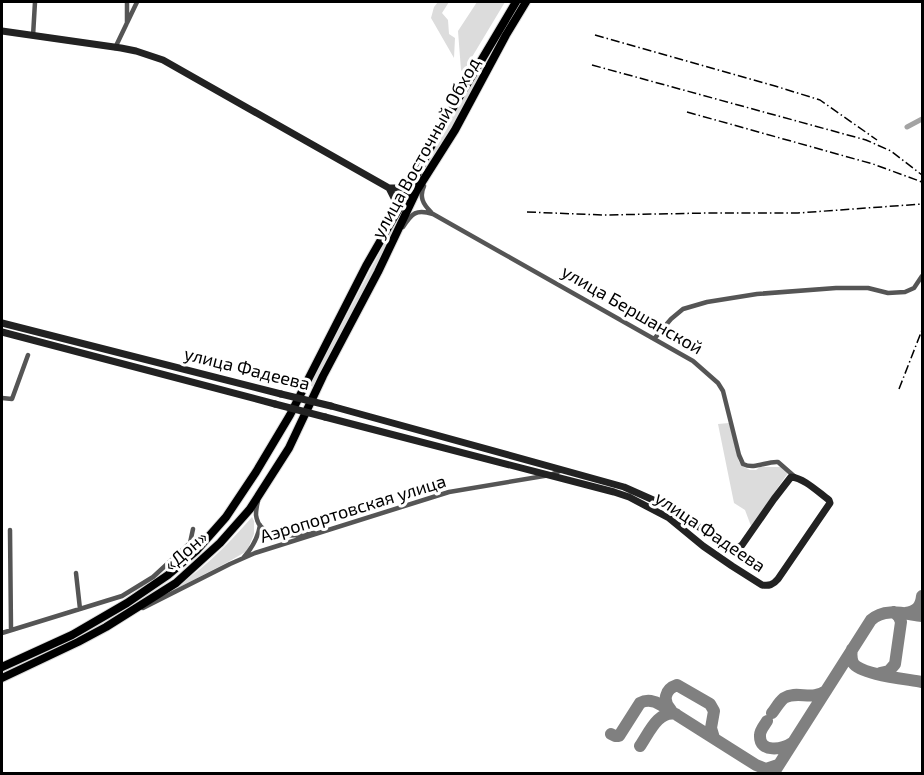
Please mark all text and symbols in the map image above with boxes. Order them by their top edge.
street label: улица Восточный Обход [366,53,484,242]
street label: улица Бершанской [558,260,707,359]
street label: улица Фадеева [182,342,312,394]
street label: Аэропортовская улица [257,469,448,547]
street label: улица Фадеева [651,486,770,576]
street label: «Дон» [159,525,212,575]

